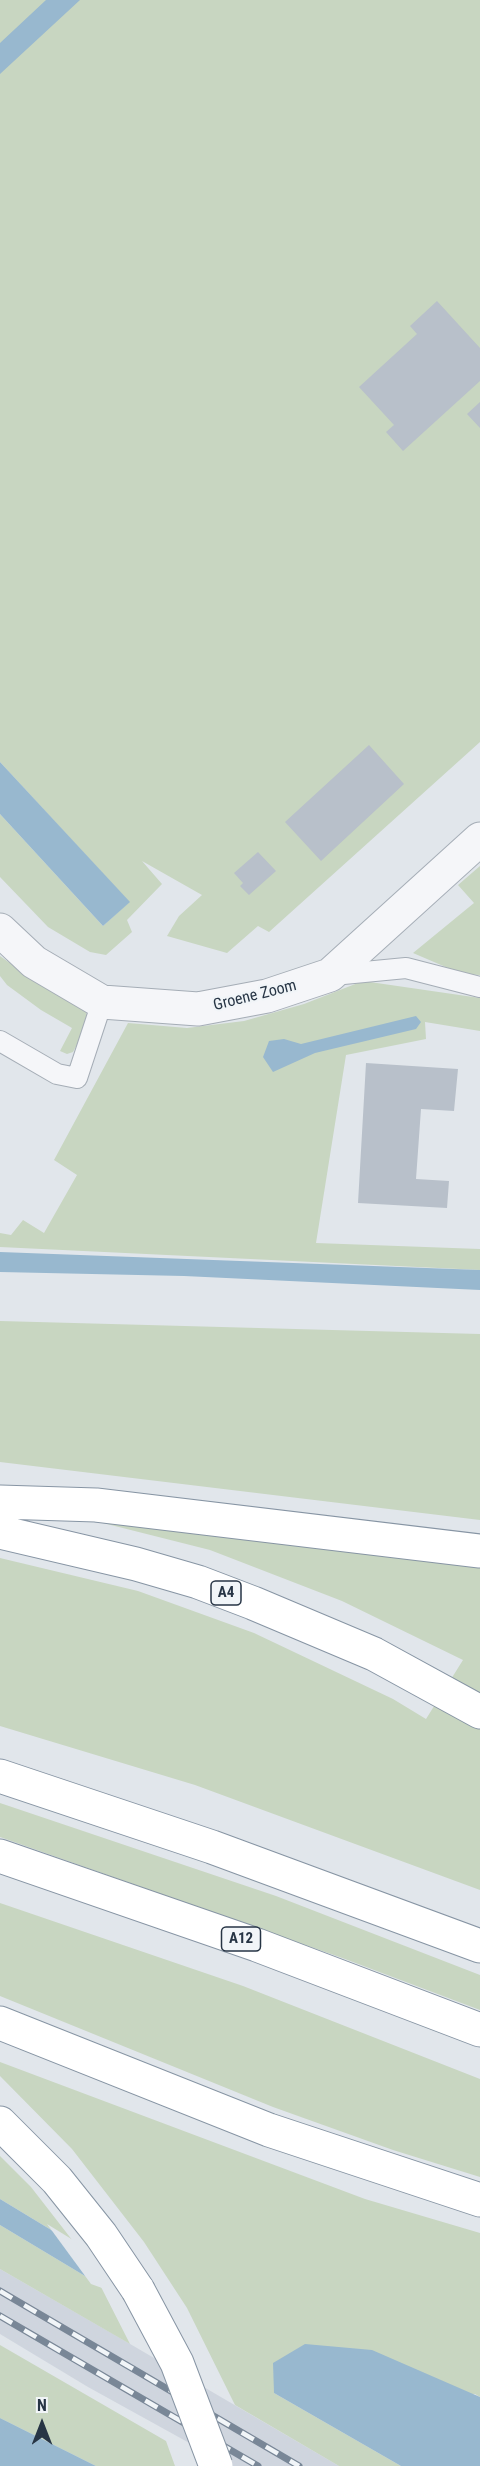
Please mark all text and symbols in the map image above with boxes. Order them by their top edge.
street label: Groene Zoom [211,976,299,1016]
road number: A4 [211,1581,241,1605]
road number: A12 [222,1927,260,1951]
north arrow [12,2394,72,2454]
text: N [37,2396,47,2415]

